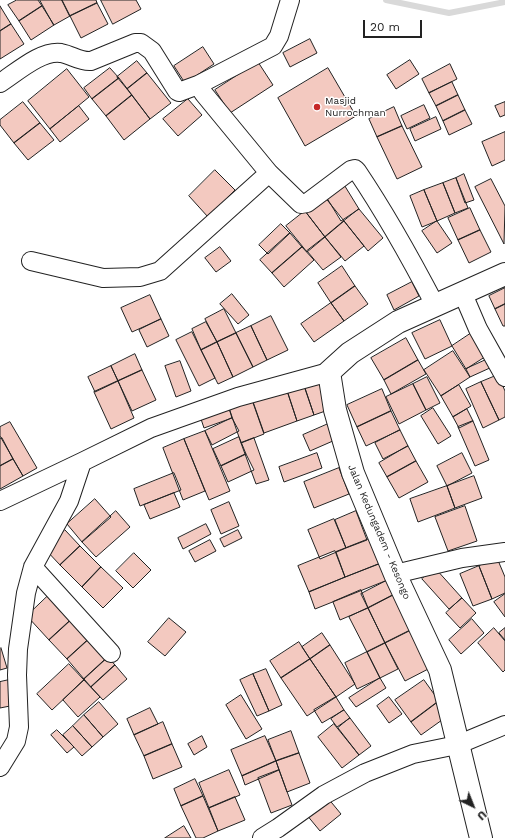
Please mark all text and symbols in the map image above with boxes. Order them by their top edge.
scale bar [365,12,424,38]
text: 20 m [370,20,400,34]
place label: Masjid Nurrochman [325,95,386,118]
marker: Masjid Nurrochman [312,102,322,112]
street label: Jalan Kedungadem - Kesongo [345,463,413,601]
north arrow [453,786,493,826]
text: U [474,808,489,823]

